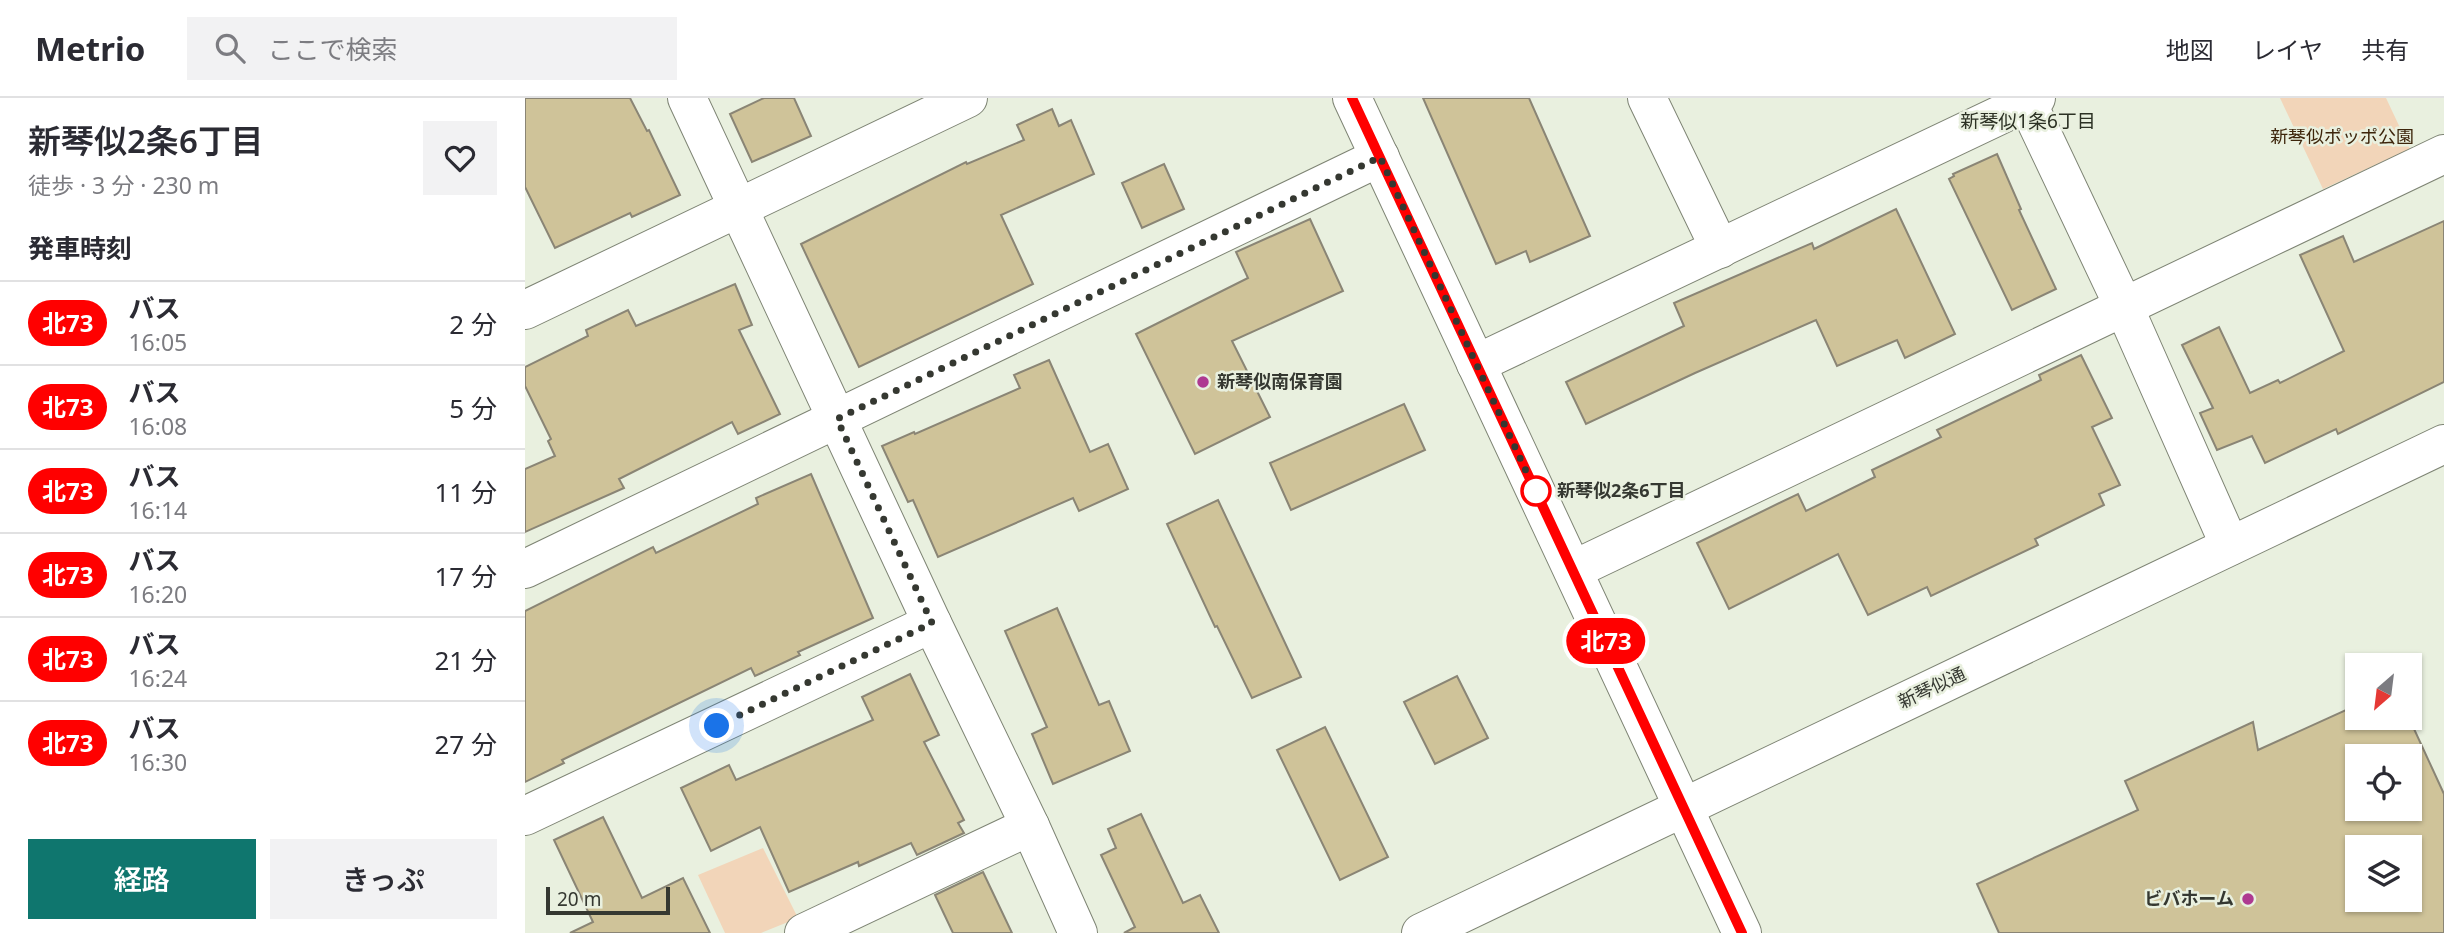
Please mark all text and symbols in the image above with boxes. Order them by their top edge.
search box [187,17,677,80]
text: Metrio [35,26,145,71]
icon: search [211,29,249,67]
text: ここで検索 [267,31,397,67]
text: 地図 [2166,33,2214,66]
text: レイヤ [2252,33,2323,66]
text: 共有 [2361,33,2409,66]
district label: 新琴似1条6丁目 [1960,108,2096,134]
text: 新琴似2条6丁目 [28,118,264,163]
button: heart [423,121,497,195]
park label: 新琴似ポッポ公園 [2270,124,2414,148]
text: 徒歩 · 3 分 · 230 m [28,169,219,201]
text: 発車時刻 [28,230,132,266]
text: バス [128,290,180,326]
text: 北73 [42,306,93,339]
text: 2 分 [449,306,497,342]
text: 16:05 [128,326,187,358]
place label: 新琴似南保育園 [1217,369,1343,393]
text: バス [128,374,180,410]
marker: 新琴似南保育園 [1195,374,1211,390]
text: 北73 [42,390,93,423]
text: 5 分 [449,390,497,426]
text: 16:08 [128,410,187,442]
text: バス [128,458,180,494]
text: 北73 [42,474,93,507]
text: 11 分 [434,474,497,510]
marker: 新琴似2条6丁目 [1521,476,1551,506]
place label: 新琴似2条6丁目 [1557,478,1686,502]
text: 16:14 [128,494,187,526]
text: バス [128,542,180,578]
text: 北73 [42,558,93,591]
text: 17 分 [434,558,497,594]
text: 16:20 [128,578,187,610]
line badge: 北73 [1566,618,1646,664]
text: 北73 [1580,624,1632,657]
text: バス [128,626,180,662]
text: 北73 [42,642,93,675]
text: 21 分 [434,642,497,678]
north arrow [2345,653,2422,730]
map controls [2345,653,2422,912]
street label: 新琴似通 [1894,661,1969,713]
text: 16:24 [128,662,187,694]
your location [699,708,734,743]
text: バス [128,710,180,746]
text: 北73 [42,726,93,759]
text: 27 分 [434,726,497,762]
button: locate [2345,744,2422,821]
text: 16:30 [128,746,187,778]
button: layers [2345,835,2422,912]
button: 経路 [28,839,256,919]
button: きっぷ [270,839,497,919]
scale bar [546,884,670,916]
text: 20 m [557,886,601,912]
place label: ビバホーム [2145,886,2234,910]
marker: ビバホーム [2240,891,2256,907]

